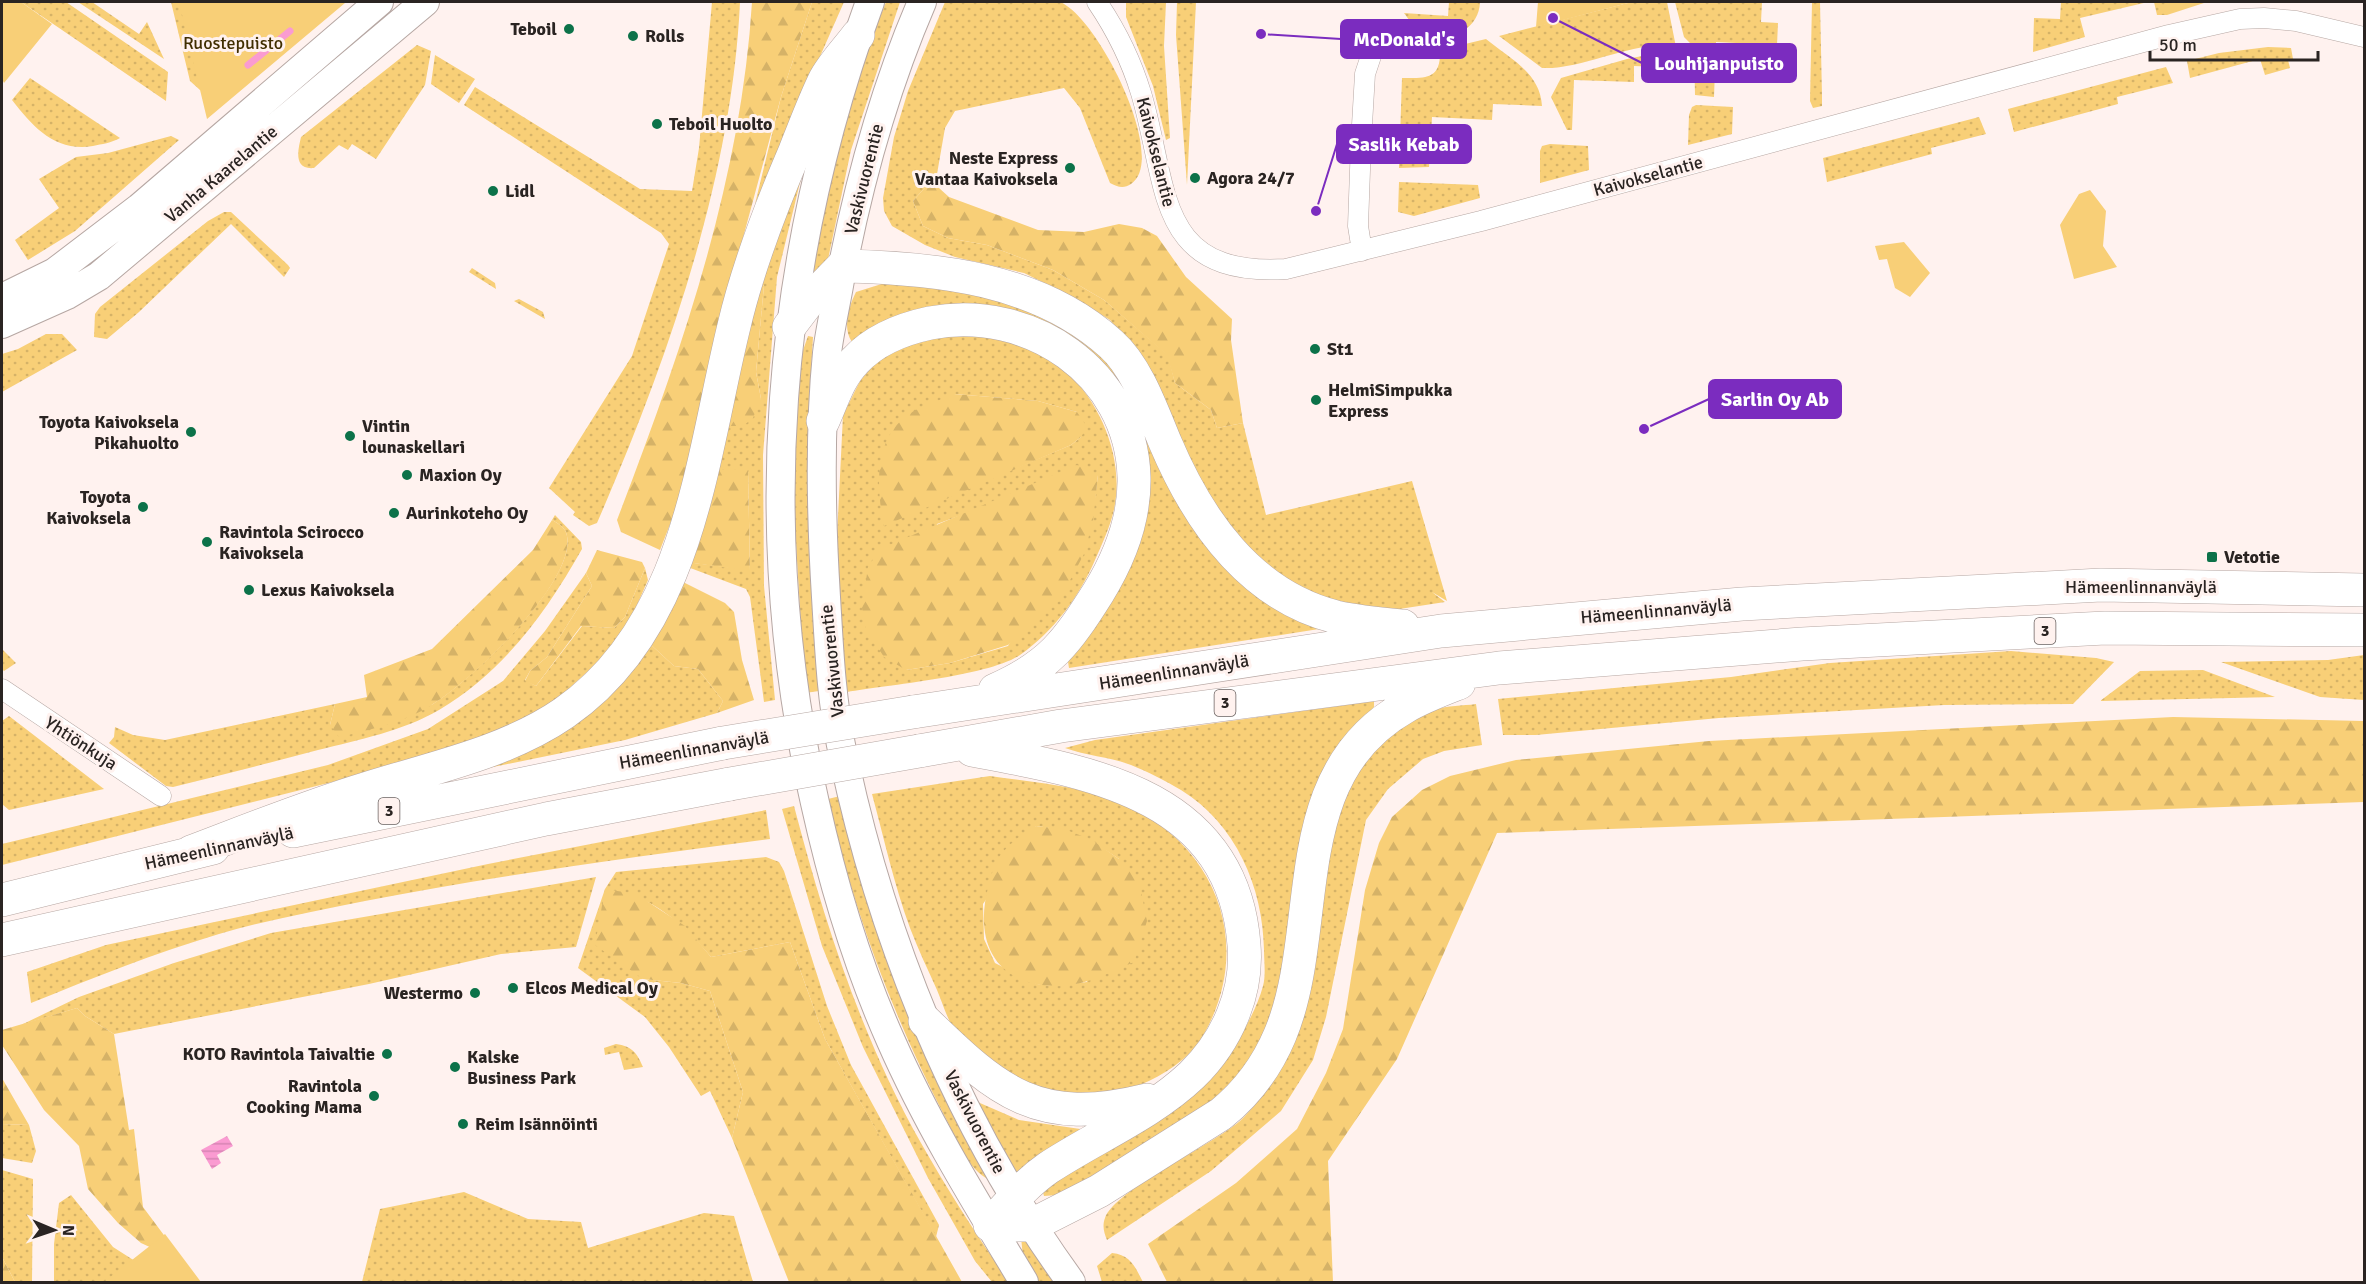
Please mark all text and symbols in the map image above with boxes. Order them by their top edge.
place label: Teboil [510,18,557,40]
callout: McDonald's [1341,20,1466,58]
marker: Teboil [562,22,576,36]
scale bar [2150,24,2318,62]
place label: Rolls [645,25,684,47]
text: McDonald's [1353,27,1455,52]
marker: Rolls [626,29,640,43]
park label: Ruostepuisto [183,32,283,54]
text: 50 m [2159,34,2197,56]
callout: Louhijanpuisto [1642,44,1796,82]
text: Louhijanpuisto [1654,51,1784,76]
street label: Kaivokselantie [1132,95,1180,209]
place label: Teboil Huolto [669,113,773,135]
marker: Teboil Huolto [650,117,664,131]
street label: Vanha Kaarelantie [160,120,282,228]
street label: Vaskivuorentie [840,121,888,237]
callout: Saslik Kebab [1337,125,1471,163]
text: Saslik Kebab [1349,132,1460,157]
place label: Neste Express Vantaa Kaivoksela [915,147,1058,190]
street label: Kaivokselantie [1591,151,1705,201]
marker: Neste Express Vantaa Kaivoksela [1063,161,1077,175]
place label: Agora 24/7 [1207,167,1295,189]
marker: Agora 24/7 [1188,171,1202,185]
place label: Lidl [505,180,535,202]
marker: Lidl [486,184,500,198]
place label: St1 [1327,338,1354,360]
marker: St1 [1308,342,1322,356]
place label: HelmiSimpukka Express [1328,379,1452,422]
callout: Sarlin Oy Ab [1709,380,1841,418]
text: Sarlin Oy Ab [1721,387,1829,412]
marker: HelmiSimpukka Express [1309,393,1323,407]
place label: Toyota Kaivoksela Pikahuolto [39,411,179,454]
place label: Vintin lounaskellari [362,415,465,458]
marker: Toyota Kaivoksela Pikahuolto [184,425,198,439]
marker: Vintin lounaskellari [343,429,357,443]
place label: Maxion Oy [419,464,502,486]
marker: Maxion Oy [400,468,414,482]
place label: Toyota Kaivoksela [46,486,131,529]
marker: Toyota Kaivoksela [136,500,150,514]
place label: Aurinkoteho Oy [406,502,528,524]
marker: Aurinkoteho Oy [387,506,401,520]
place label: Ravintola Scirocco Kaivoksela [219,521,364,564]
marker: Ravintola Scirocco Kaivoksela [200,535,214,549]
place label: Vetotie [2224,546,2280,568]
marker: Vetotie [2205,550,2219,564]
street label: Hämeenlinnanväylä [2065,576,2217,598]
place label: Lexus Kaivoksela [261,579,395,601]
marker: Lexus Kaivoksela [242,583,256,597]
street label: Hämeenlinnanväylä [1579,593,1733,629]
street label: Vaskivuorentie [815,604,849,718]
road number: 3 [2034,618,2056,644]
street label: Hämeenlinnanväylä [1097,649,1251,695]
road number: 3 [1214,690,1236,716]
street label: Yhtiönkuja [41,711,121,775]
street label: Hämeenlinnanväylä [617,726,771,774]
road number: 3 [378,798,400,824]
street label: Hämeenlinnanväylä [142,821,296,875]
place label: Elcos Medical Oy [525,977,658,999]
marker: Elcos Medical Oy [506,981,520,995]
place label: Westermo [384,982,463,1004]
marker: Westermo [468,986,482,1000]
place label: KOTO Ravintola Taivaltie [182,1043,375,1065]
place label: Kalske Business Park [467,1046,577,1089]
marker: KOTO Ravintola Taivaltie [380,1047,394,1061]
marker: Kalske Business Park [448,1060,462,1074]
street label: Vaskivuorentie [940,1067,1010,1177]
place label: Ravintola Cooking Mama [246,1075,362,1118]
marker: Ravintola Cooking Mama [367,1089,381,1103]
place label: Reim Isännöinti [475,1113,598,1135]
marker: Reim Isännöinti [456,1117,470,1131]
north arrow [24,1200,84,1260]
text: N [58,1225,78,1236]

